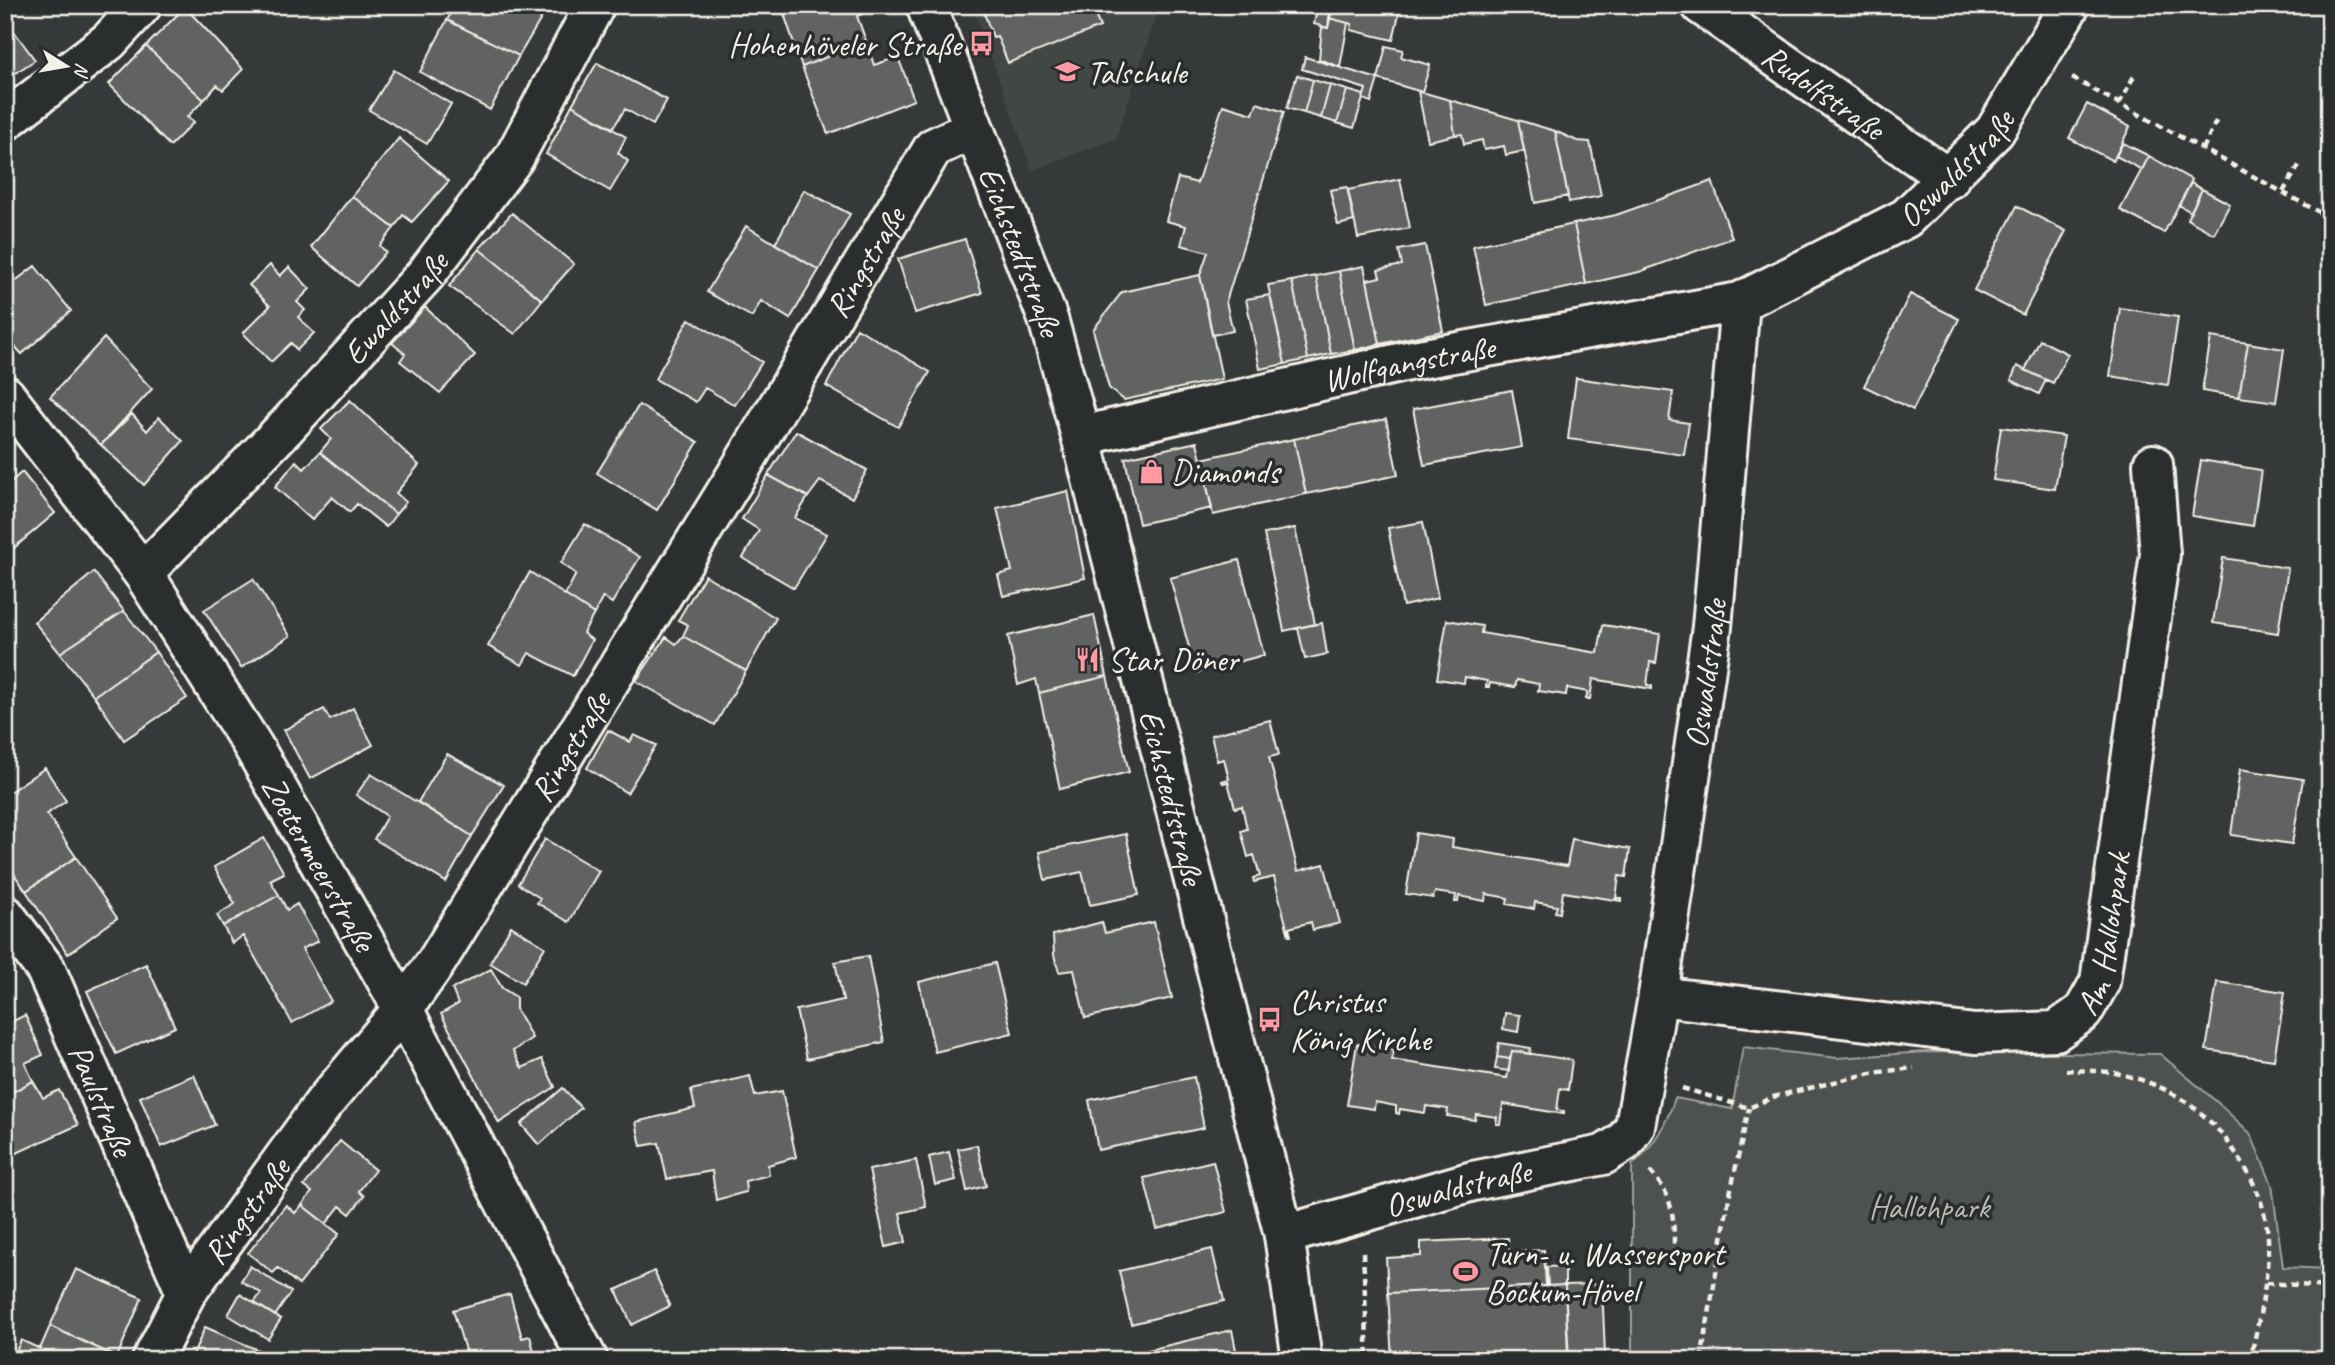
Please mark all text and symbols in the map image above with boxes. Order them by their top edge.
place label: Hohenhöveler Straße [729,24,963,66]
bus stop icon: Hohenhöveler Straße [967,30,995,58]
north arrow [32,32,102,102]
street label: Rudolfstraße [1754,34,1895,151]
place label: Talschule [1087,52,1189,94]
school or university icon: Talschule [1053,58,1081,86]
text: N [68,61,95,80]
street label: Oswaldstraße [1889,101,2026,237]
street label: Eichstedtstraße [969,161,1072,343]
street label: Ringstraße [816,198,916,325]
street label: Ewaldstraße [334,241,459,374]
street label: Wolfgangstraße [1319,326,1500,402]
place label: Diamonds [1171,451,1282,493]
shop icon: Diamonds [1137,457,1165,485]
street label: Oswaldstraße [1675,596,1736,751]
place label: Star Döner [1108,639,1240,681]
restaurant icon: Star Döner [1074,645,1102,673]
street label: Ringstraße [520,682,621,809]
street label: Eichstedtstraße [1129,706,1215,891]
street label: Zoetermeerstraße [252,768,387,961]
street label: Am Hallohpark [2066,847,2140,1022]
place label: Christus König Kirche [1290,981,1433,1061]
bus stop icon: Christus König Kirche [1256,1006,1284,1034]
street label: Paulstraße [59,1038,145,1165]
street label: Ringstraße [194,1148,301,1273]
street label: Oswaldstraße [1380,1150,1536,1227]
park label: Hallohpark [1869,1186,1991,1228]
place label: Turn- u. Wassersport Bockum-Hövel [1486,1233,1727,1313]
sports icon: Turn- u. Wassersport Bockum-Hövel [1452,1258,1480,1286]

